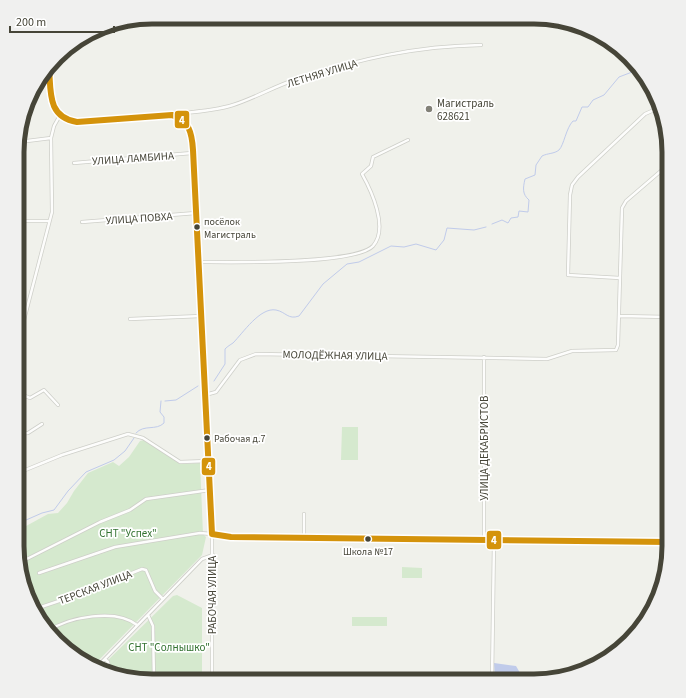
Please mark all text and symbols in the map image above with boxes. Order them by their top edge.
scale bar [10,8,114,34]
text: 200 m [16,14,46,31]
street label: ЛЕТНЯЯ УЛИЦА [285,56,359,91]
place label: Магистраль 628621 [437,96,494,124]
marker: Магистраль 628621 [424,104,434,114]
line badge: 4 [174,110,190,129]
text: 4 [179,113,185,128]
street label: УЛИЦА ЛАМБИНА [92,148,174,169]
street label: УЛИЦА ПОВХА [105,209,173,228]
place label: посёлок Магистраль [204,215,256,242]
marker: посёлок Магистраль [192,222,202,232]
street label: МОЛОДЁЖНАЯ УЛИЦА [282,347,388,364]
street label: УЛИЦА ДЕКАБРИСТОВ [477,395,492,500]
place label: Рабочая д.7 [214,432,265,446]
marker: Рабочая д.7 [202,433,212,443]
line badge: 4 [201,457,216,476]
text: 4 [206,459,212,474]
park label: СНТ "Успех" [99,526,157,541]
line badge: 4 [486,530,502,550]
text: 4 [491,533,497,548]
marker: Школа №17 [363,534,373,544]
place label: Школа №17 [343,545,393,559]
street label: РАБОЧАЯ УЛИЦА [205,556,220,634]
street label: ТЕРСКАЯ УЛИЦА [56,567,134,608]
park label: СНТ "Солнышко" [128,640,210,655]

